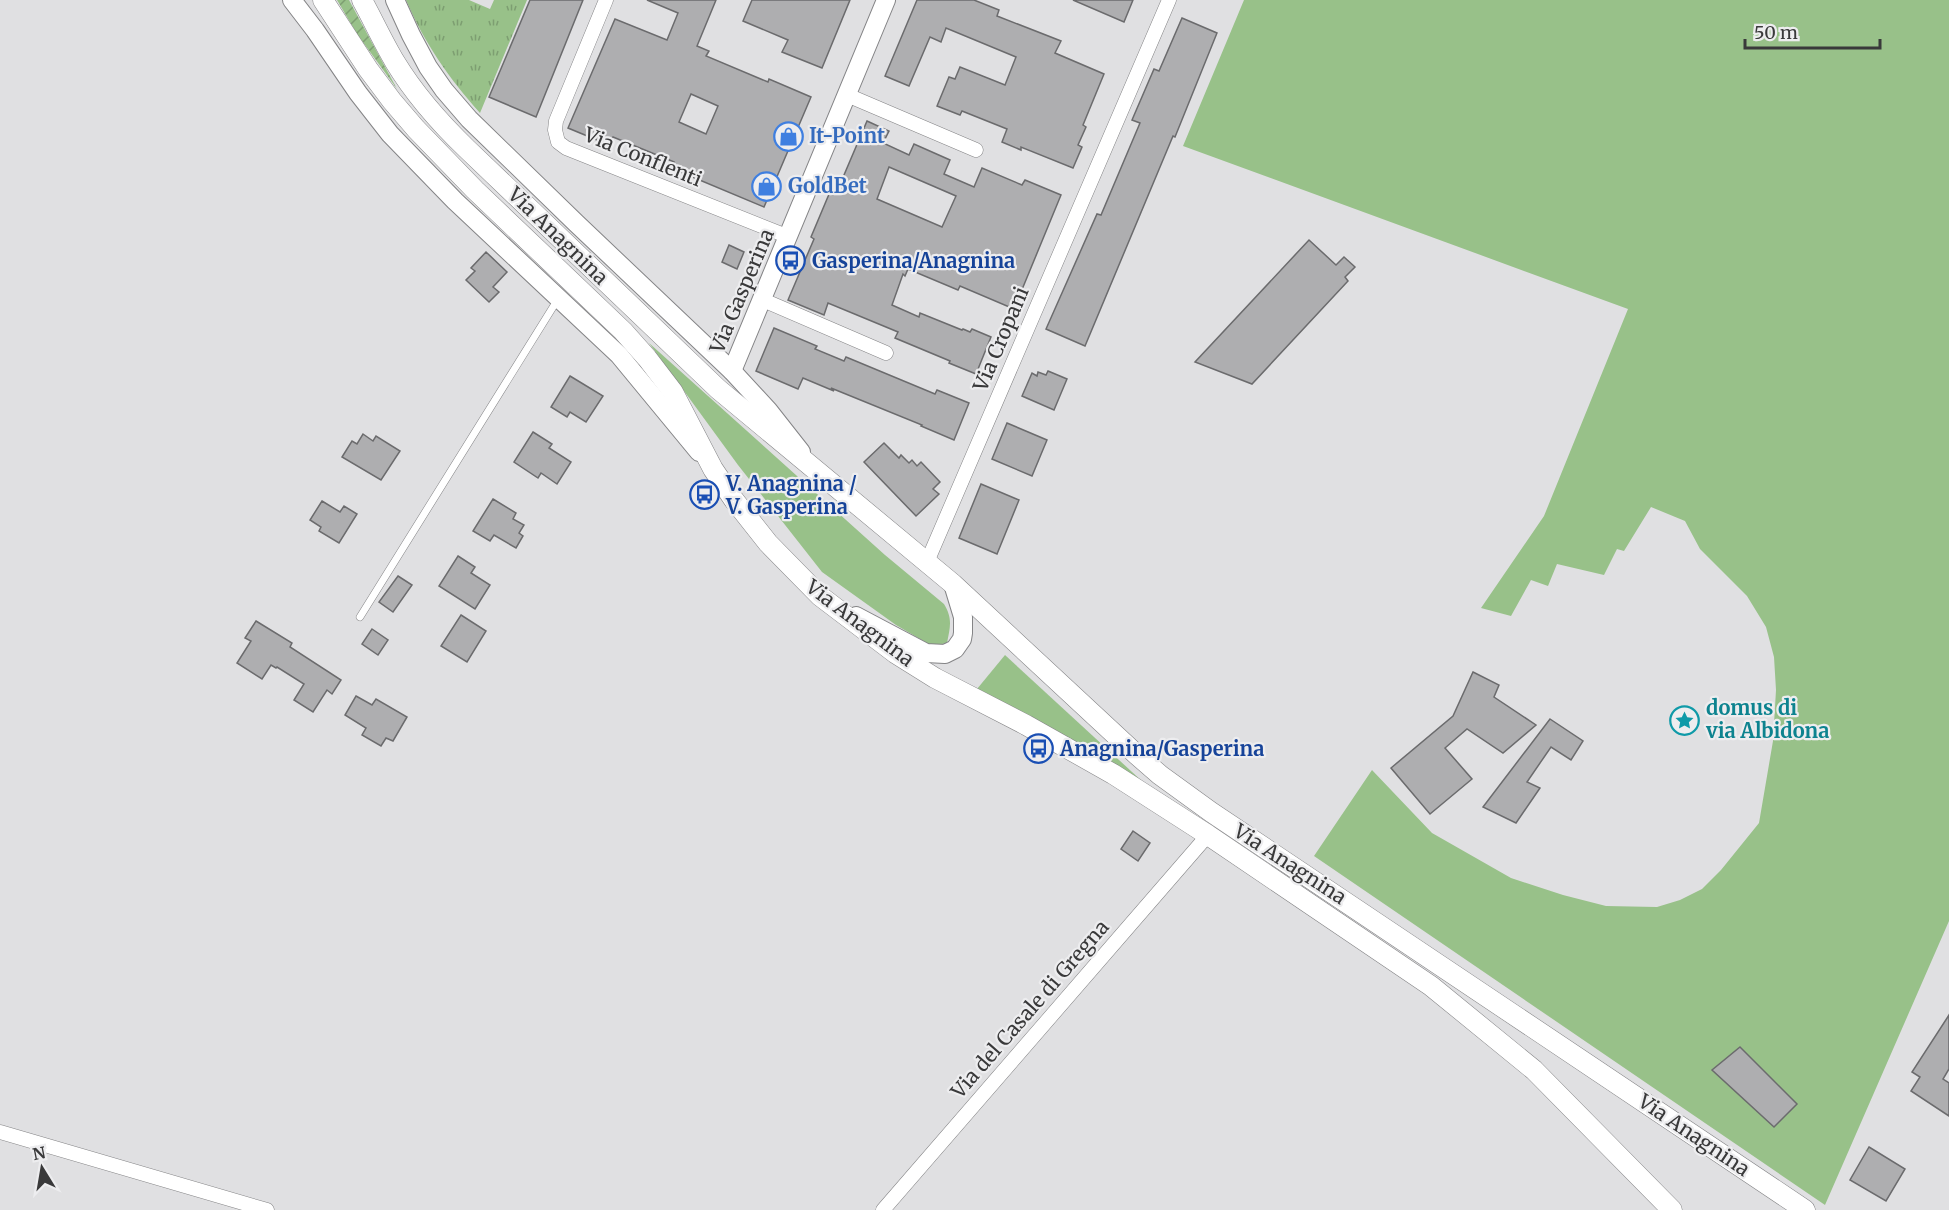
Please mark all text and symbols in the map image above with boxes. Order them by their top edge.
scale bar [1745,12,1880,50]
text: 50 m [1754,21,1798,44]
shop icon: It-Point [772,120,804,152]
street label: Via Conflenti [580,121,706,192]
place label: It-Point [809,123,885,148]
shop icon: GoldBet [751,170,783,202]
place label: GoldBet [788,173,867,198]
street label: Via Anagnina [502,181,614,290]
street label: Via Gasperina [704,225,779,358]
bus stop icon: Gasperina/Anagnina [775,245,807,277]
place label: Gasperina/Anagnina [812,248,1015,273]
street label: Via Cropani [967,283,1034,396]
place label: V. Anagnina / V. Gasperina [725,471,857,519]
bus stop icon: V. Anagnina / V. Gasperina [689,479,721,511]
street label: Via Anagnina [800,573,920,672]
place label: domus di via Albidona [1705,695,1829,743]
place icon: domus di via Albidona [1669,704,1701,736]
bus stop icon: Anagnina/Gasperina [1023,733,1055,765]
place label: Anagnina/Gasperina [1059,736,1264,761]
street label: Via Anagnina [1228,817,1352,909]
street label: Via del Casale di Gregna [945,914,1114,1104]
street label: Via Anagnina [1633,1087,1755,1181]
north arrow [12,1138,72,1198]
text: N [31,1142,48,1164]

